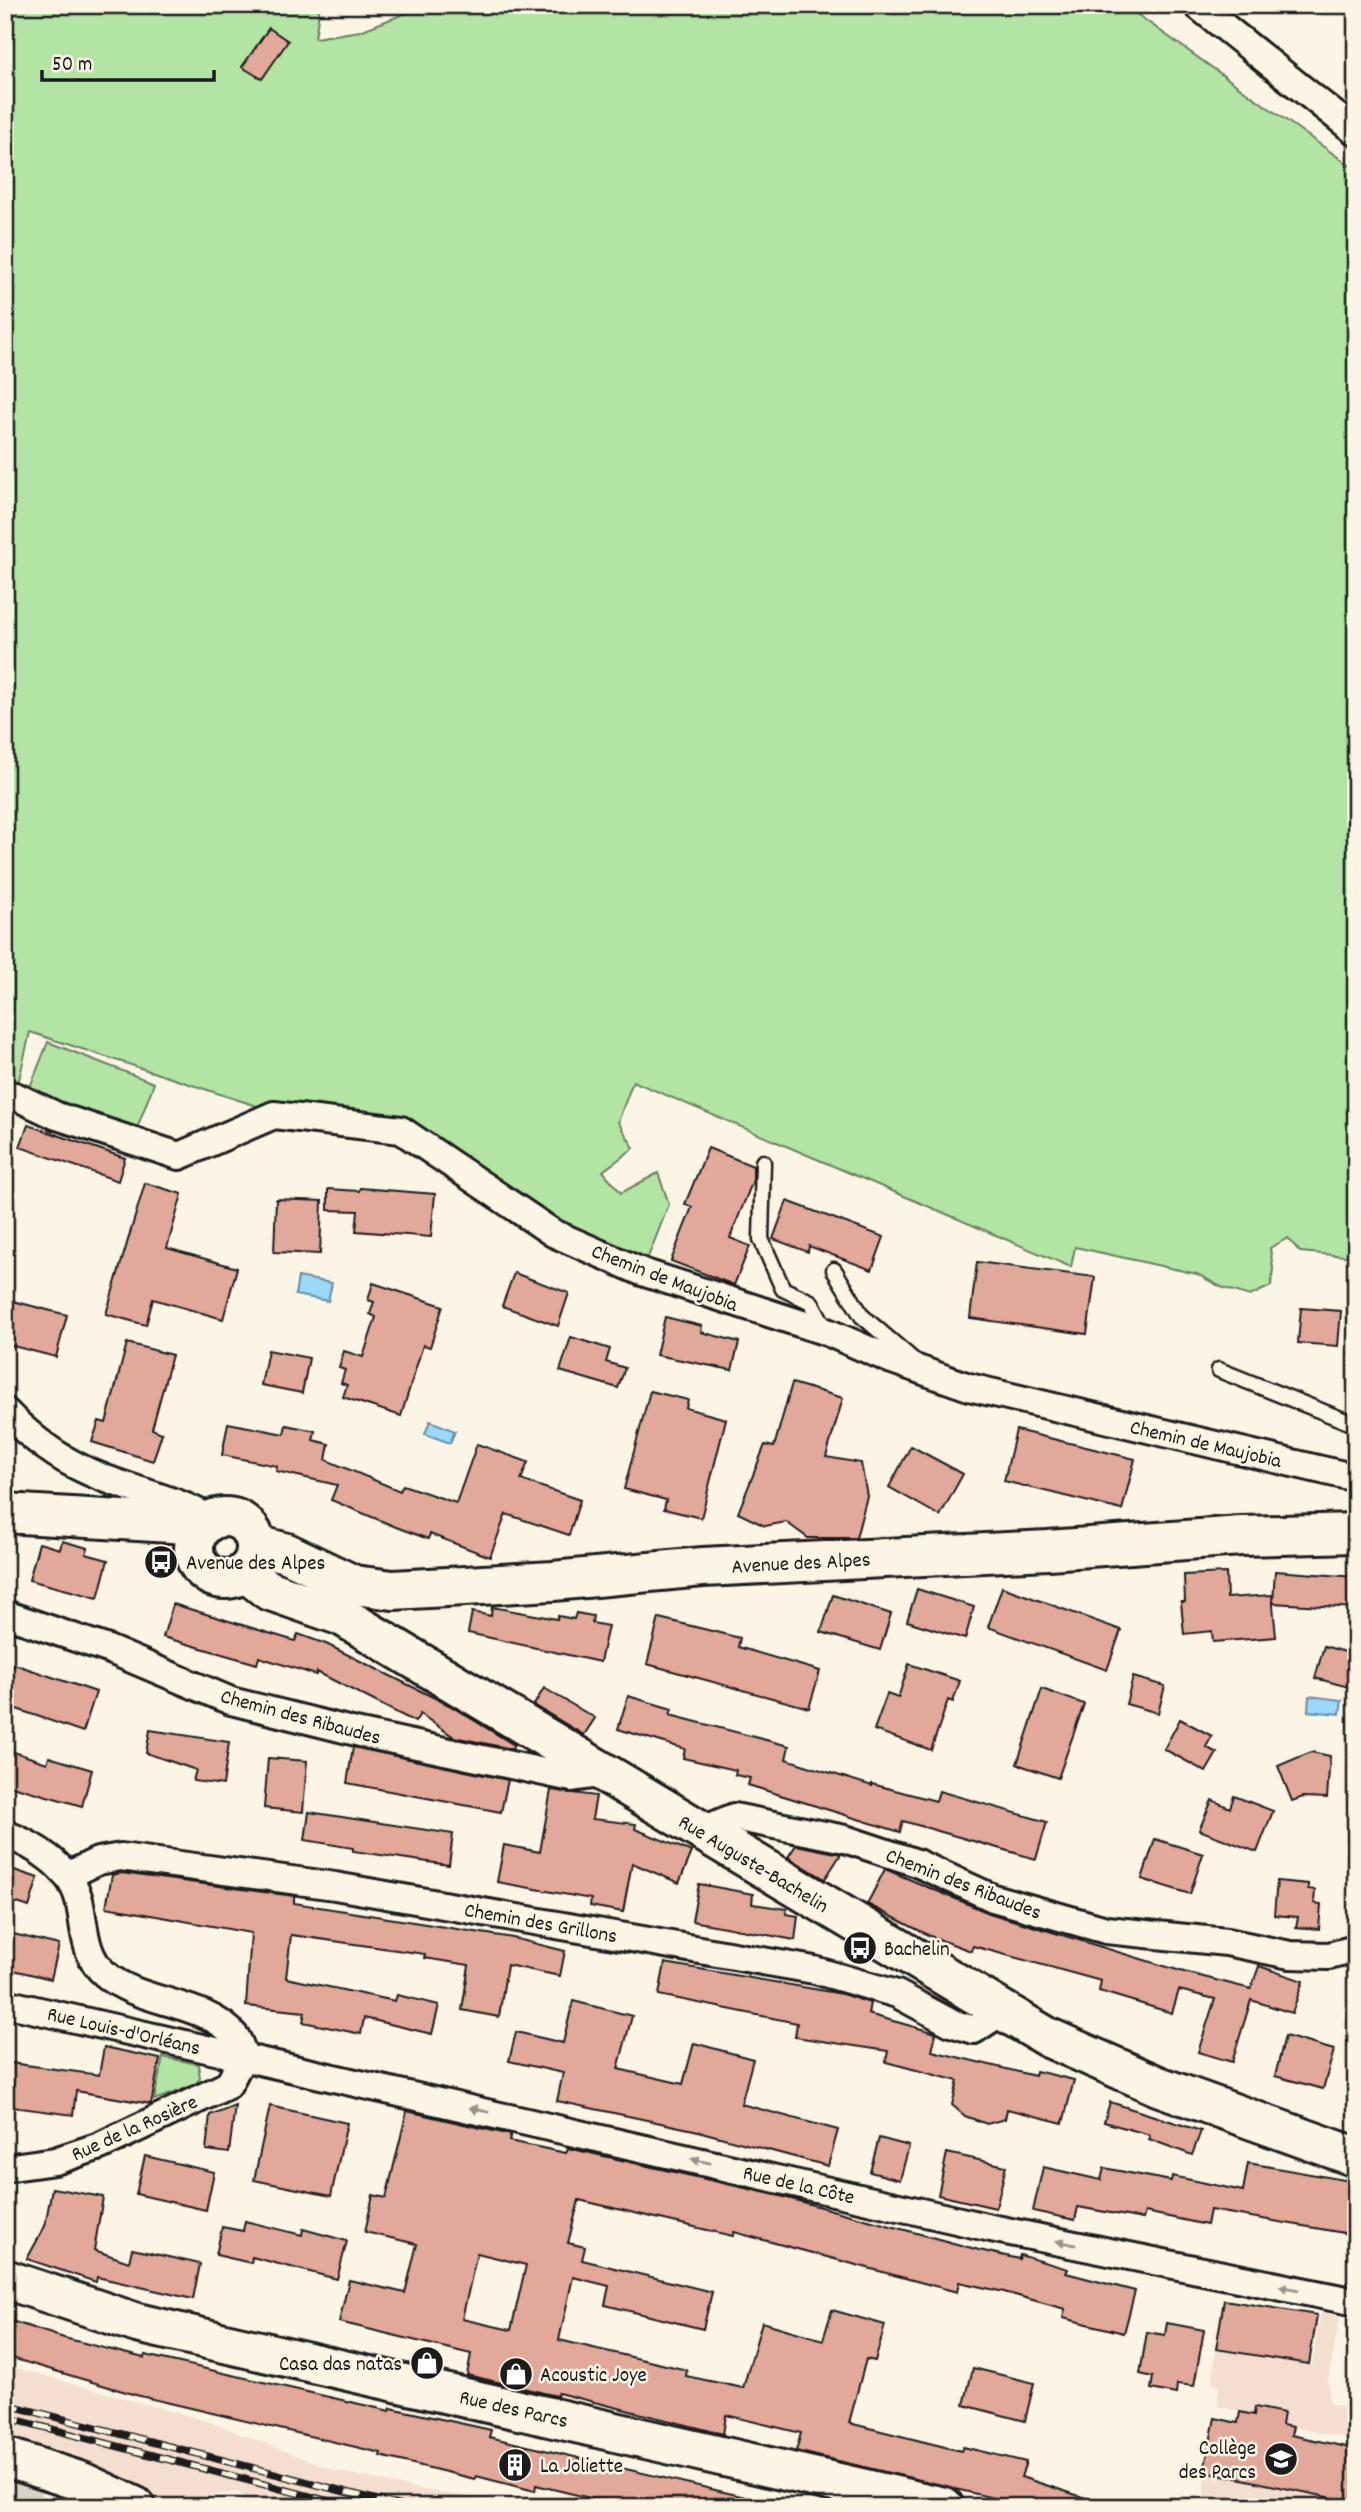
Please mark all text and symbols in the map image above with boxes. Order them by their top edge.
scale bar [42,38,214,82]
text: 50 m [52,51,92,81]
street label: Chemin de Maujobia [586,1238,743,1322]
street label: Chemin de Maujobia [1127,1414,1285,1478]
bus stop icon: Avenue des Alpes [142,1543,180,1581]
street label: Avenue des Alpes [731,1546,871,1584]
place label: Avenue des Alpes [186,1550,325,1580]
street label: Chemin des Ribaudes [217,1683,384,1755]
street label: Rue Auguste-Bachelin [672,1809,833,1922]
street label: Chemin des Ribaudes [881,1842,1045,1929]
street label: Chemin des Grillons [462,1897,619,1953]
bus stop icon: Bachelin [841,1929,879,1967]
place label: Bachelin [884,1936,950,1966]
street label: Rue Louis-d'Orléans [44,2001,203,2065]
street label: Rue de la Rosière [67,2089,203,2171]
one-way arrow [468,2105,490,2116]
one-way arrow [689,2155,711,2166]
street label: Rue de la Côte [740,2160,857,2214]
one-way arrow [1055,2237,1077,2248]
one-way arrow [1278,2282,1300,2293]
shop icon: Casa das natas [408,2344,446,2382]
place label: Casa das natas [279,2351,402,2381]
shop icon: Acoustic Joye [497,2355,535,2393]
place label: Acoustic Joye [540,2362,647,2392]
street label: Rue des Parcs [456,2384,571,2438]
place label: Collège des Parcs [1179,2435,1256,2489]
school or university icon: Collège des Parcs [1262,2440,1300,2478]
building icon: La Joliette [496,2446,534,2484]
place label: La Joliette [540,2453,623,2483]

